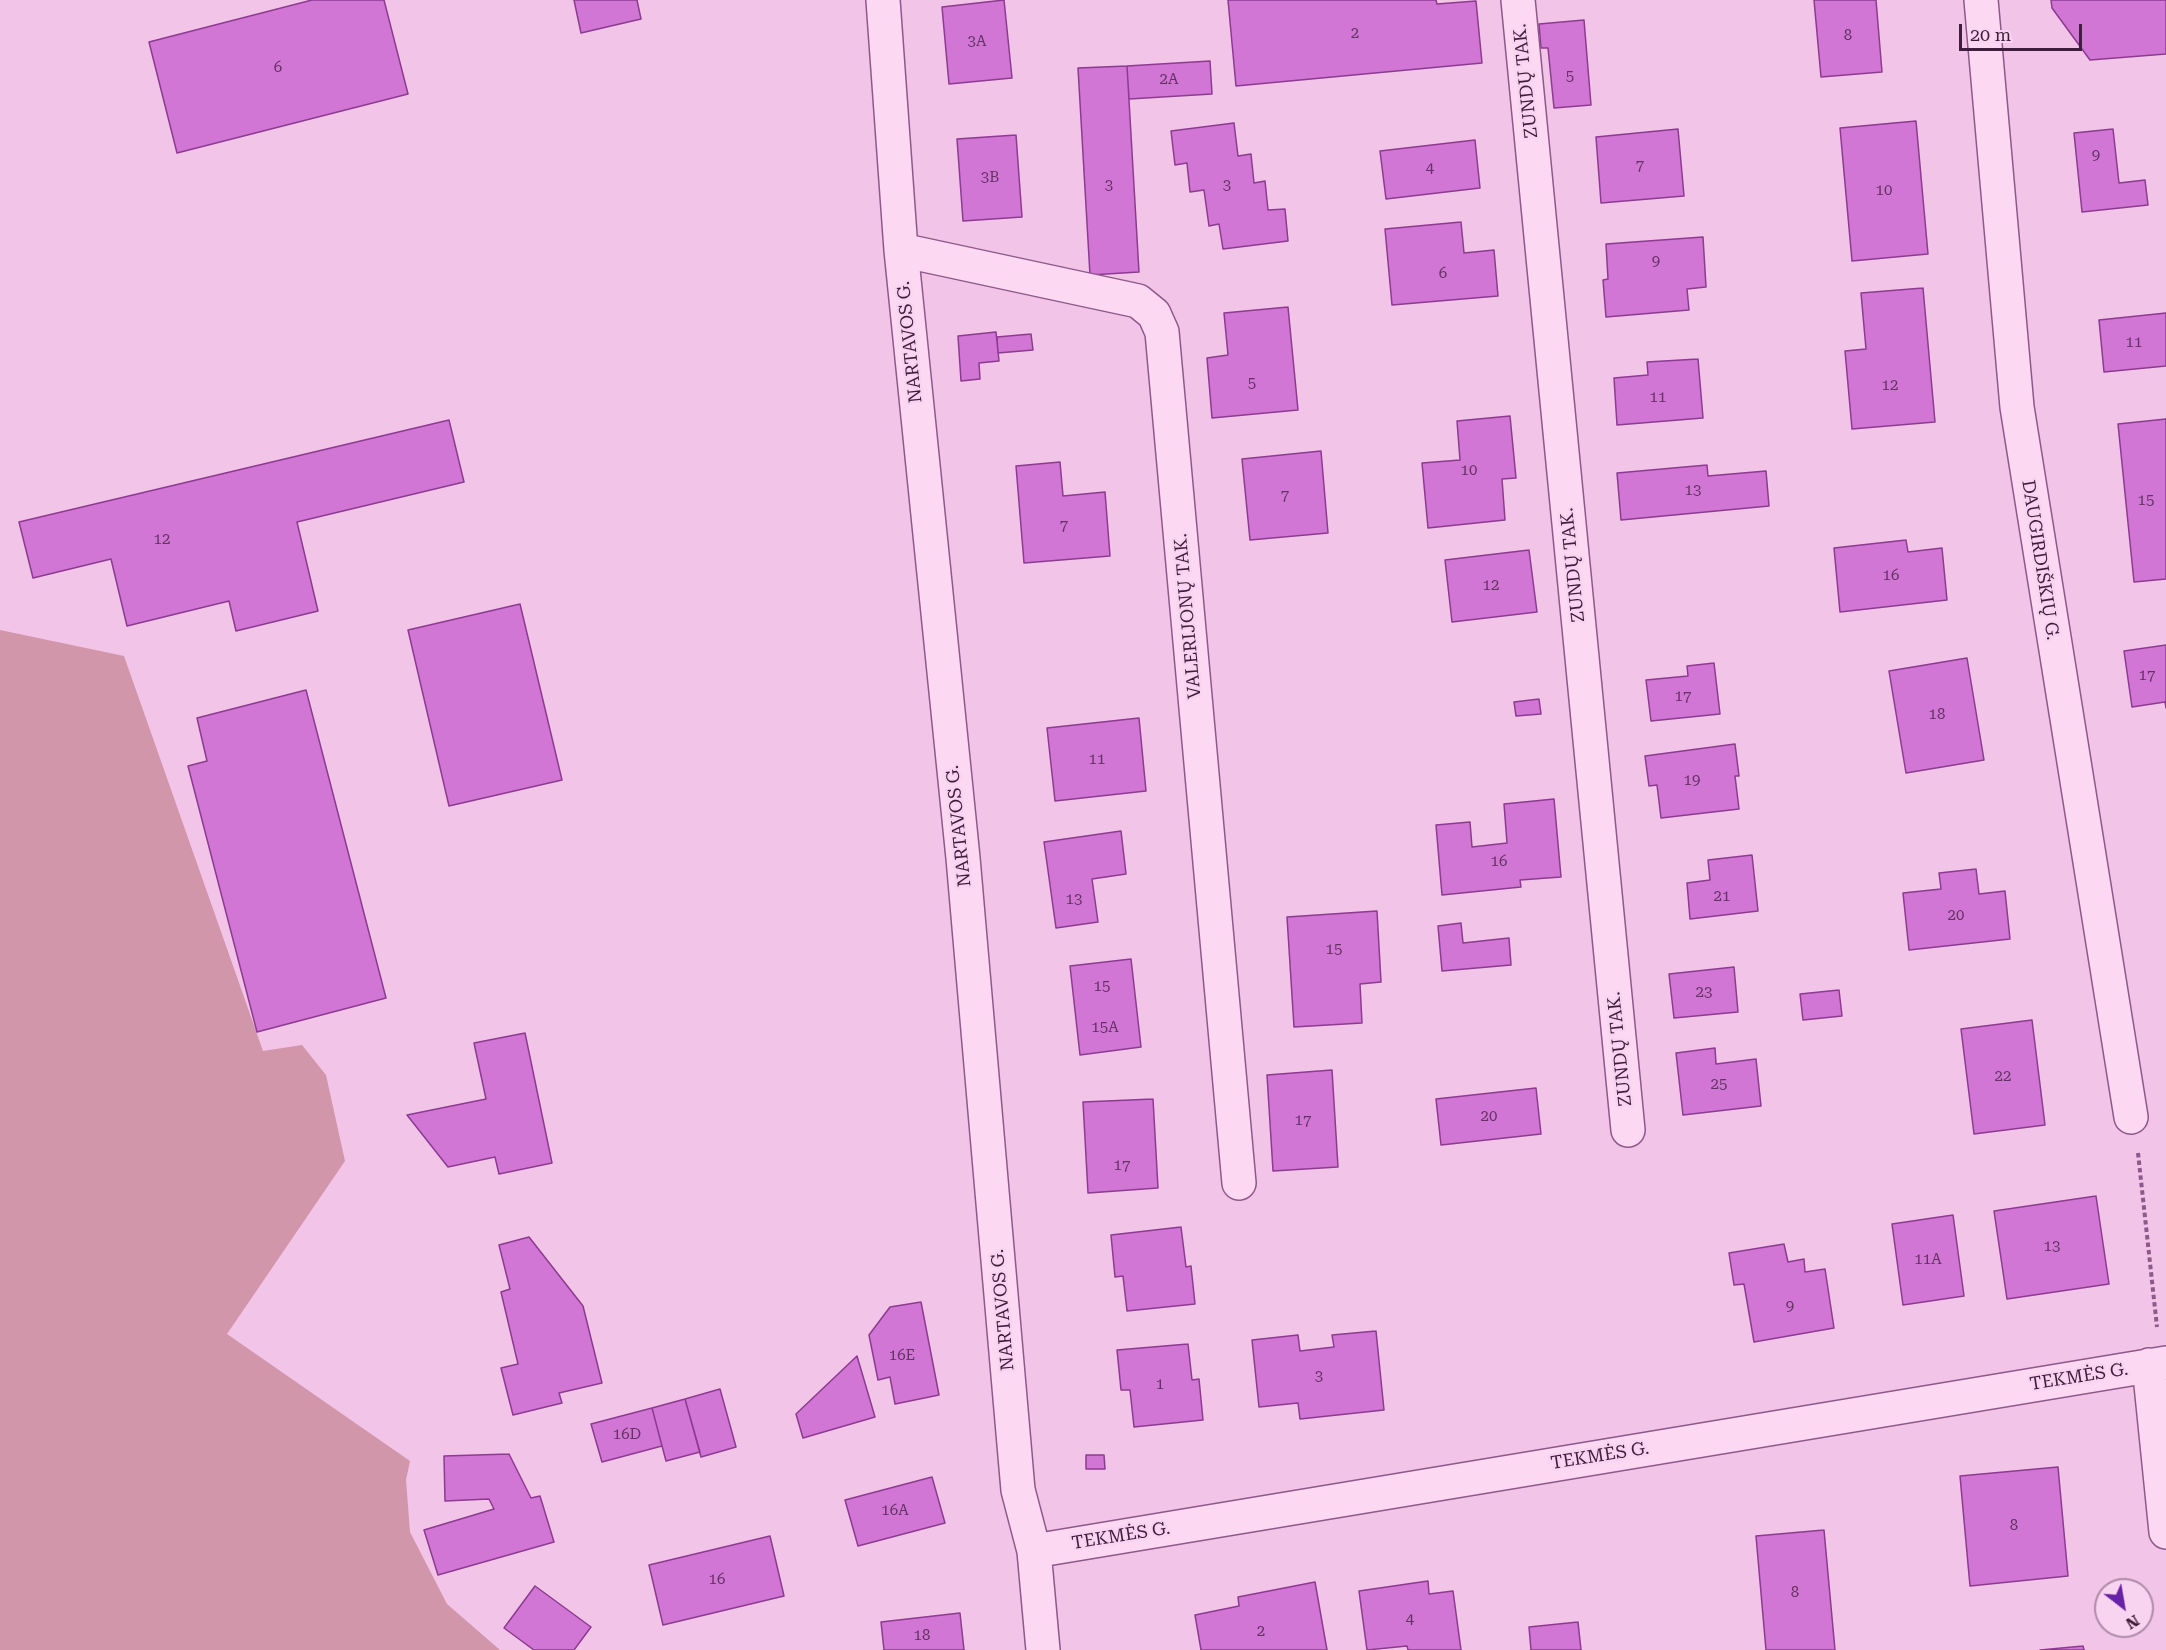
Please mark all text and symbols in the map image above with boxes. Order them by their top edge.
scale bar [1962,12,2085,50]
street label: ZUNDŲ TAK. [1509,23,1543,139]
text: 20 m [1970,24,2011,45]
house number: 2 [1351,25,1359,43]
house number: 8 [1844,27,1852,45]
house number: 3A [968,33,986,51]
house number: 6 [274,59,282,77]
house number: 5 [1566,68,1574,86]
house number: 2A [1160,71,1178,89]
house number: 9 [2092,147,2100,165]
house number: 7 [1636,157,1644,175]
house number: 4 [1426,160,1434,178]
house number: 3B [981,169,999,187]
house number: 3 [1105,177,1113,195]
house number: 3 [1223,177,1231,195]
house number: 10 [1876,182,1892,200]
house number: 9 [1652,253,1660,271]
house number: 6 [1439,265,1447,283]
street label: NARTAVOS G. [893,280,927,404]
house number: 11 [2126,334,2142,352]
house number: 5 [1248,375,1256,393]
house number: 12 [1882,377,1898,395]
house number: 11 [1650,389,1666,407]
house number: 10 [1461,462,1477,480]
street label: DAUGIRDIŠKIŲ G. [2017,478,2063,642]
house number: 13 [1685,482,1701,500]
house number: 7 [1281,487,1289,505]
house number: 15 [2138,492,2154,510]
street label: ZUNDŲ TAK. [1556,507,1590,623]
house number: 7 [1060,517,1068,535]
house number: 12 [154,531,170,549]
street label: VALERIJONŲ TAK. [1170,532,1206,700]
house number: 16 [1883,567,1899,585]
house number: 12 [1483,577,1499,595]
house number: 17 [2139,667,2155,685]
house number: 17 [1675,688,1691,706]
house number: 18 [1929,706,1945,724]
house number: 11 [1089,751,1105,769]
street label: NARTAVOS G. [942,764,976,888]
house number: 19 [1684,772,1700,790]
house number: 16 [1491,853,1507,871]
house number: 21 [1714,888,1730,906]
house number: 13 [1066,891,1082,909]
house number: 20 [1948,907,1964,925]
house number: 15 [1326,941,1342,959]
house number: 15 [1094,978,1110,996]
house number: 23 [1696,984,1712,1002]
street label: ZUNDŲ TAK. [1603,991,1637,1107]
house number: 15A [1091,1019,1119,1037]
house number: 22 [1995,1068,2011,1086]
house number: 25 [1711,1076,1727,1094]
house number: 20 [1481,1108,1497,1126]
house number: 17 [1295,1112,1311,1130]
house number: 17 [1114,1157,1130,1175]
house number: 13 [2044,1238,2060,1256]
street label: NARTAVOS G. [987,1248,1019,1372]
house number: 11A [1914,1251,1942,1269]
house number: 9 [1786,1298,1794,1316]
house number: 16E [889,1347,915,1365]
street label: TEKMĖS G. [2028,1359,2130,1395]
house number: 3 [1315,1368,1323,1386]
house number: 1 [1156,1376,1164,1394]
house number: 16D [613,1426,641,1444]
street label: TEKMĖS G. [1549,1438,1651,1474]
house number: 16A [881,1502,909,1520]
house number: 8 [2010,1517,2018,1535]
street label: TEKMĖS G. [1070,1518,1172,1554]
house number: 16 [709,1571,725,1589]
north arrow [2094,1578,2154,1638]
house number: 8 [1791,1584,1799,1602]
house number: 4 [1406,1611,1414,1629]
text: N [2122,1611,2143,1633]
house number: 2 [1257,1623,1265,1641]
house number: 18 [914,1627,930,1645]

